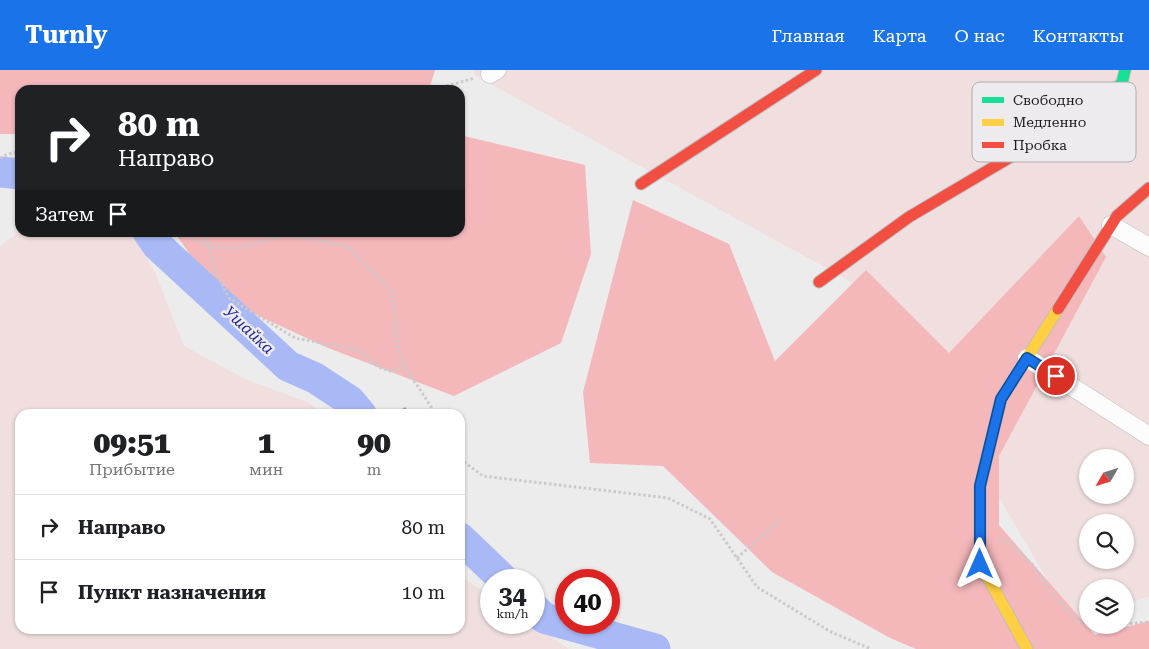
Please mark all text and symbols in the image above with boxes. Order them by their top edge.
text: Turnly [25,21,108,49]
text: Главная [772,25,845,46]
text: Карта [873,25,927,46]
text: О нас [955,25,1005,46]
text: Контакты [1033,25,1124,46]
legend [972,82,1136,162]
text: Свободно [1013,92,1083,108]
text: 80 m [118,104,200,145]
icon: right [35,105,100,170]
text: Медленно [1013,114,1086,130]
text: Пробка [1013,137,1067,153]
text: Направо [118,146,214,171]
icon: arrive [104,200,132,228]
text: Затем [35,203,94,226]
water label: Ушайка [220,302,278,358]
pin [1035,355,1077,397]
icon: arrive [1042,362,1070,390]
text: 09:51 [93,425,171,460]
text: 1 [258,425,274,460]
text: 90 [357,425,391,460]
north arrow [1079,449,1134,504]
map controls [1079,449,1134,634]
text: Прибытие [89,460,175,479]
text: мин [249,460,283,479]
text: m [367,460,381,479]
icon: right [35,513,63,541]
button: search [1079,514,1134,569]
text: Направо [78,516,165,539]
text: 80 m [402,516,445,539]
position arrow [953,537,1005,589]
speed limit sign: 40 [555,569,620,634]
icon: arrive [35,578,63,606]
button: layers [1079,579,1134,634]
text: Пункт назначения [78,581,266,604]
text: 10 m [402,581,445,604]
text: 34 [498,581,527,610]
text: km/h [496,607,529,621]

